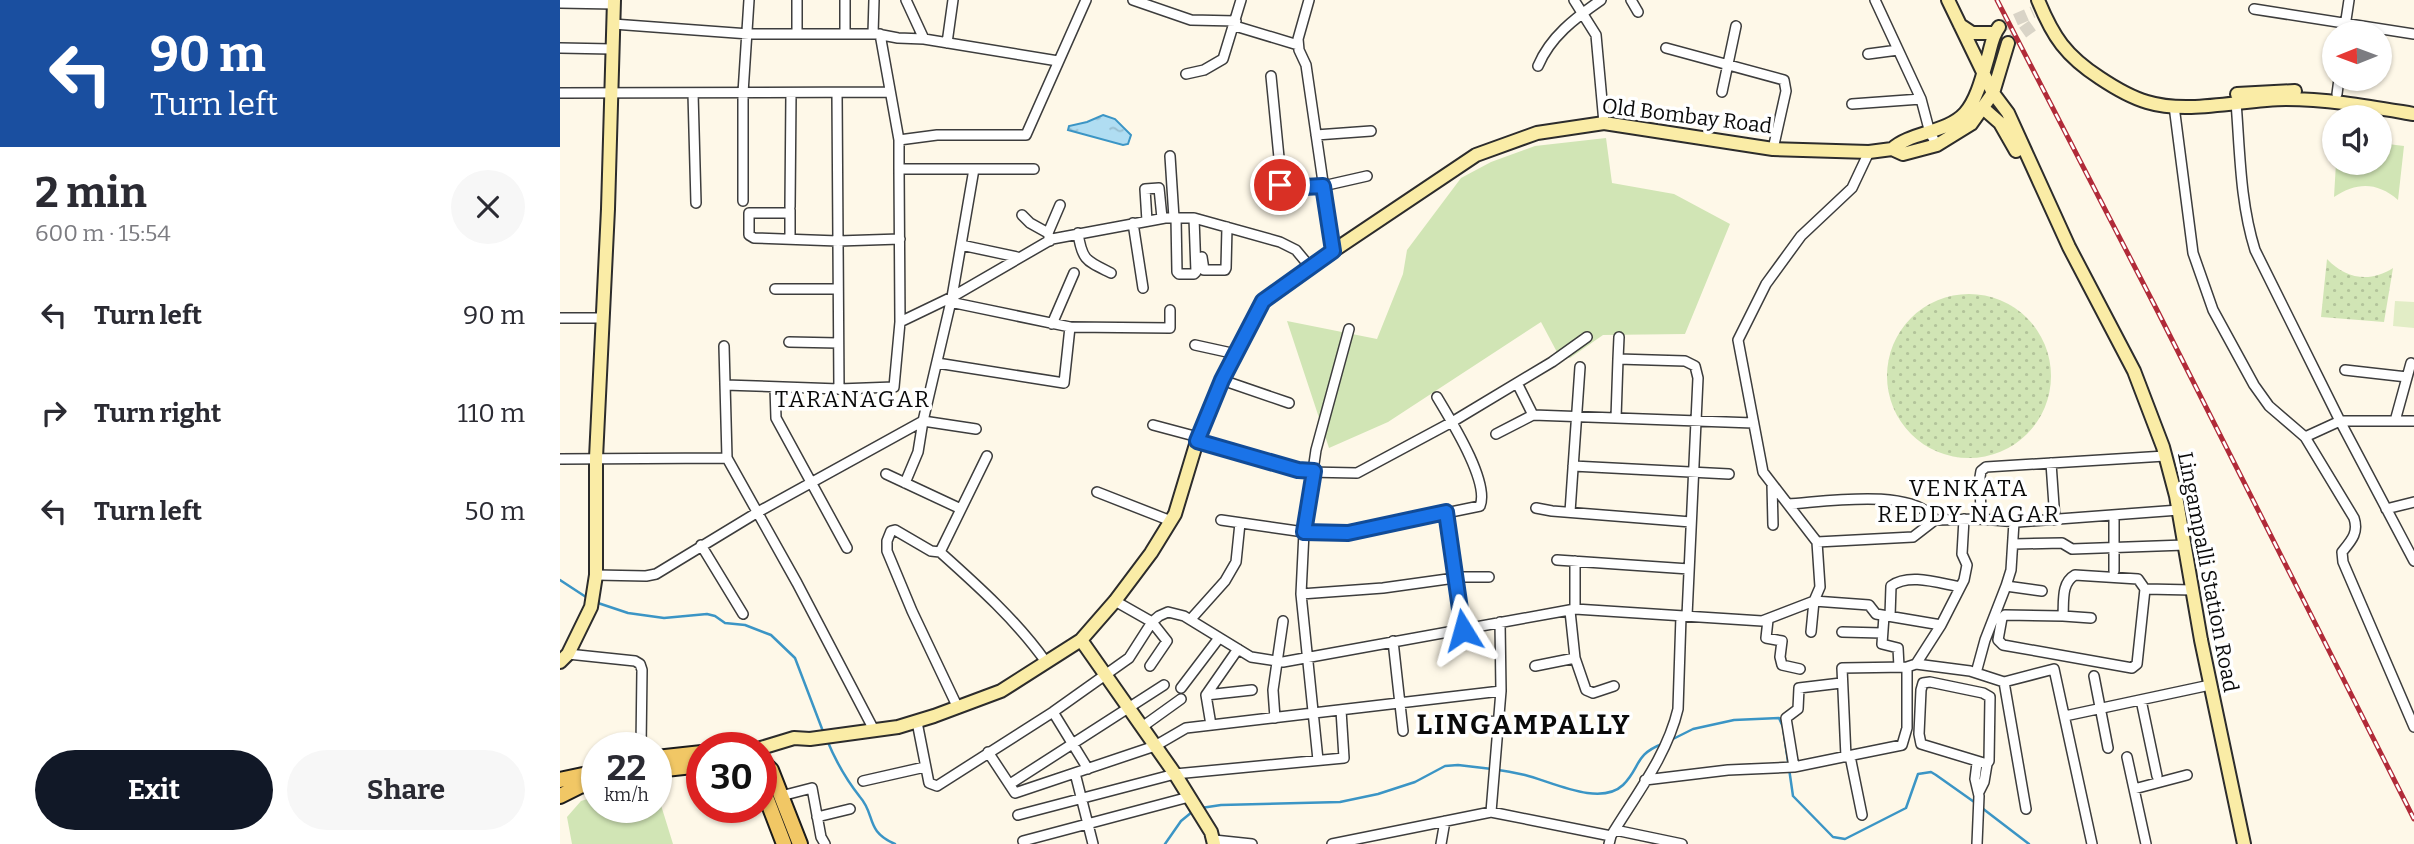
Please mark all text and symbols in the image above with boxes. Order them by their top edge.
north arrow [2322,21,2392,91]
map controls [2322,21,2392,175]
text: 90 m [150,25,266,84]
icon: left [35,28,126,119]
text: Turn left [150,85,278,123]
street label: Old Bombay Road [1600,93,1774,139]
button: sound [2322,105,2392,175]
pin [1250,155,1310,215]
icon: arrive [1261,166,1299,204]
text: 2 min [35,168,147,218]
button: close [451,170,525,244]
text: 600 m · 15:54 [35,219,171,247]
icon: left [35,296,73,334]
text: Turn left [94,300,202,331]
text: 90 m [463,300,525,331]
district label: TARANAGAR [775,385,931,413]
icon: right [35,394,73,432]
text: Turn right [94,398,221,429]
text: 110 m [457,398,525,429]
street label: Lingampalli Station Road [2172,450,2244,694]
district label: VENKATA REDDY NAGAR [1877,474,2061,528]
icon: left [35,492,73,530]
text: Turn left [94,496,202,527]
text: 50 m [464,496,525,527]
position arrow [1426,593,1500,667]
district label: LINGAMPALLY [1417,708,1632,741]
speed limit sign: 30 [686,732,777,823]
text: 22 [607,747,646,789]
button: Exit [35,750,273,830]
button: Share [287,750,525,830]
text: km/h [604,784,649,806]

